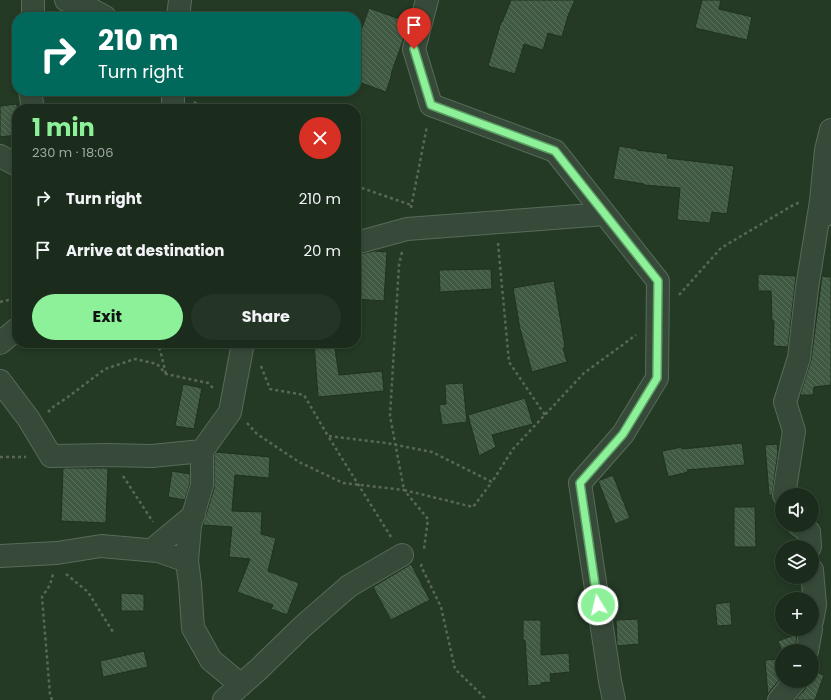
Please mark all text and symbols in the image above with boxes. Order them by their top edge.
pin [397,8,431,49]
icon: arrive [403,14,425,36]
text: 210 m [98,21,178,60]
icon: right [32,28,84,80]
text: Turn right [98,59,184,84]
text: 1 min [32,111,95,144]
button: close [299,117,341,159]
text: 230 m · 18:06 [32,143,113,162]
icon: right [32,187,54,209]
text: Turn right [66,188,142,209]
text: 210 m [299,188,341,209]
icon: arrive [32,239,54,261]
text: Arrive at destination [66,240,224,261]
text: 20 m [303,240,341,261]
button: Exit [32,294,183,340]
button: Share [191,294,341,340]
map controls [775,488,819,688]
button: sound [775,488,819,532]
button: layers [775,540,819,584]
position arrow [577,584,619,626]
button: + [775,592,819,636]
button: − [775,644,819,688]

